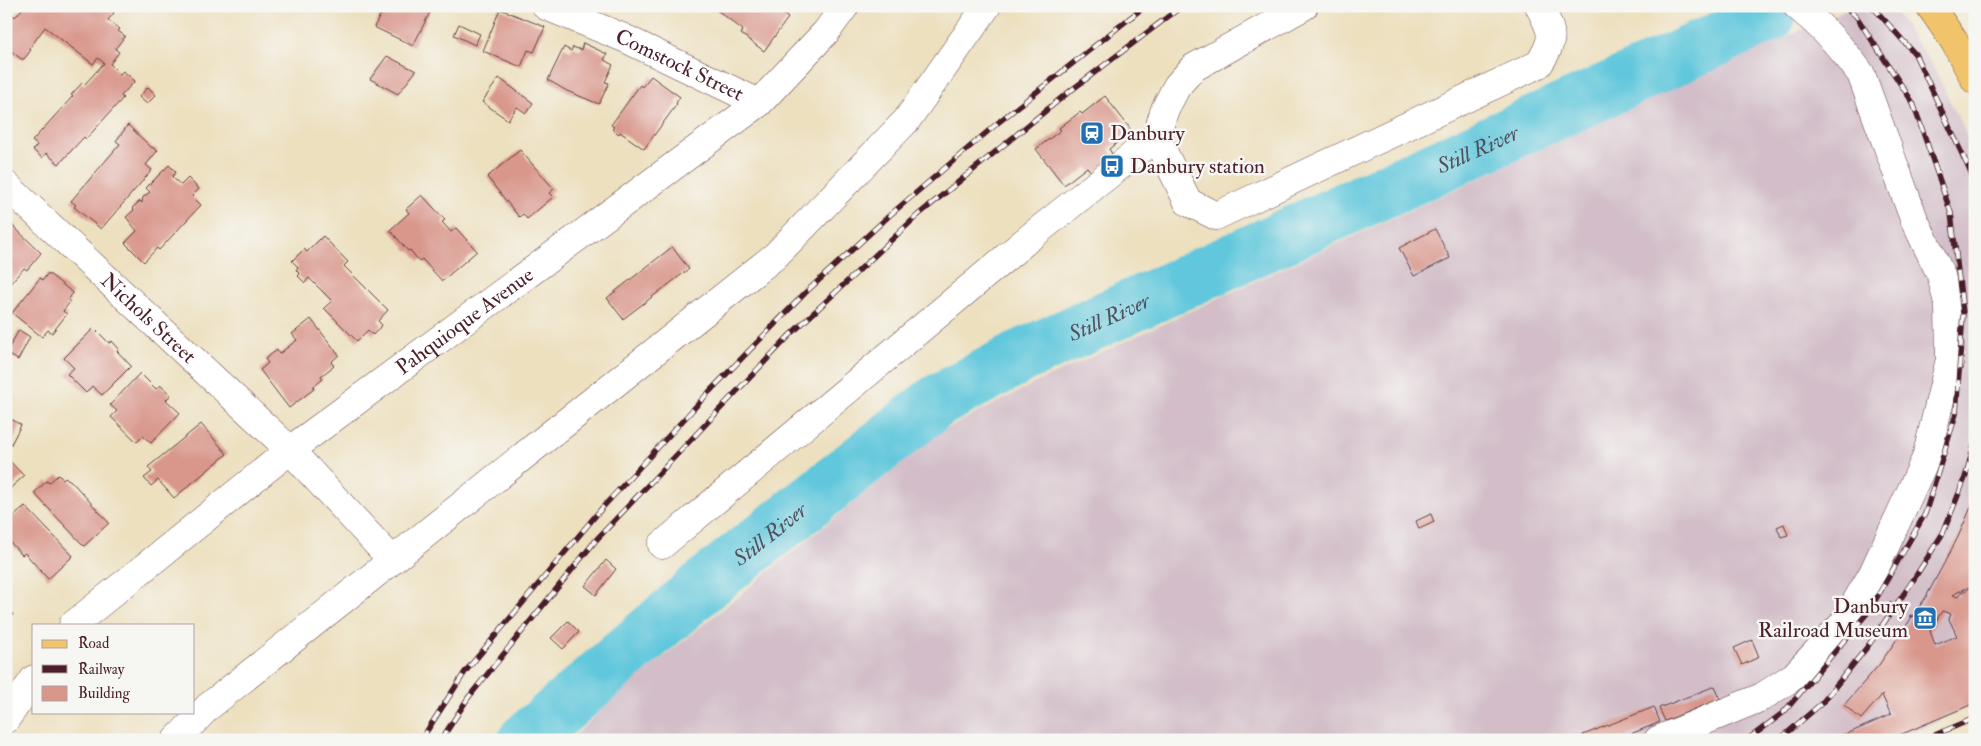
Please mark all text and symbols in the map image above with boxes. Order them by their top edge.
street label: Comstock Street [611,23,748,108]
water label: Still River [1431,118,1525,181]
station icon: Danbury [1079,120,1105,146]
place label: Danbury [1110,120,1185,147]
bus stop icon: Danbury station [1099,153,1125,179]
place label: Danbury station [1130,153,1265,180]
street label: Pahquioque Avenue [391,261,539,381]
street label: Nichols Street [95,267,202,370]
water label: Still River [1063,286,1156,349]
water label: Still River [727,495,814,573]
place label: Danbury Railroad Museum [1758,593,1909,644]
museum icon: Danbury Railroad Museum [1912,605,1938,631]
legend [32,624,195,714]
text: Road [78,634,110,653]
text: Railway [78,660,125,679]
text: Building [78,684,130,703]

